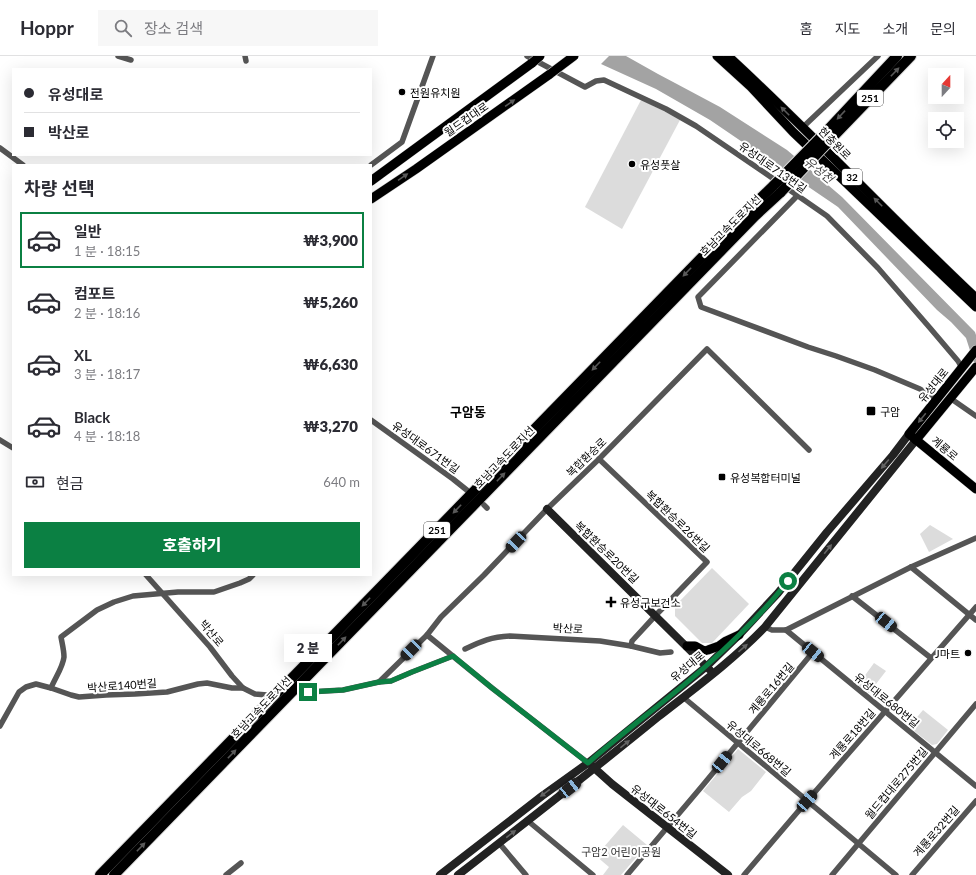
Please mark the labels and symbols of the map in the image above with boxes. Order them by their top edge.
one-way arrow [890,67,900,77]
north arrow [928,68,964,104]
place label: 전원유치원 [410,86,461,99]
marker: 전원유치원 [397,87,407,97]
road number: 251 [857,90,883,106]
one-way arrow [504,98,515,107]
street label: 월드컵대로 [442,99,490,139]
one-way arrow [780,106,790,116]
one-way arrow [837,110,846,120]
street label: 현충원로 [816,124,854,162]
street label: 유성대로713번길 [737,139,809,195]
water label: 유성천 [801,154,838,187]
place label: 유성풋살 [640,158,680,171]
marker: 유성풋살 [627,159,637,169]
road number: 32 [842,169,862,185]
one-way arrow [398,173,409,181]
street label: 호남고속도로지선 [697,192,763,258]
one-way arrow [873,197,883,207]
one-way arrow [682,267,692,277]
one-way arrow [591,361,601,371]
street label: 유성대로 [915,365,951,405]
district label: 구암동 [450,404,486,420]
marker: 구암 [865,405,877,417]
place label: 구암 [880,405,900,418]
one-way arrow [917,413,926,424]
street label: 유성대로671번길 [390,418,462,476]
street label: 호남고속도로지선 [471,423,537,491]
street label: 계룡로 [929,433,961,463]
street label: 복합환승로 [563,435,609,479]
one-way arrow [880,459,889,470]
place label: 유성복합터미널 [730,471,801,484]
marker: 유성복합터미널 [717,472,727,482]
one-way arrow [496,473,505,482]
street label: 복합환승로26번길 [643,487,713,555]
one-way arrow [452,504,462,514]
street label: 복합환승로20번길 [572,518,642,586]
road number: 251 [424,522,450,538]
car [503,529,529,555]
one-way arrow [823,544,832,555]
route start [779,572,797,590]
marker: 유성구보건소 [605,596,617,608]
place label: 유성구보건소 [620,596,681,609]
one-way arrow [361,597,371,607]
car [873,610,899,634]
street label: 박산로 [197,617,227,649]
street label: 박산로 [552,621,584,635]
callout: 2 분 [284,634,332,662]
one-way arrow [337,636,347,646]
car [398,637,424,663]
car [800,640,826,664]
one-way arrow [738,643,749,652]
place label: J마트 [935,647,960,660]
street label: 유성대로 [667,648,707,684]
marker: J마트 [963,648,973,658]
street label: 계룡로16번길 [746,660,796,716]
street label: 유성대로680번길 [852,670,922,730]
street label: 호남고속도로지선 [228,673,294,741]
street label: 박산로140번길 [87,676,157,694]
route end [299,683,317,701]
street label: 계룡로18번길 [826,706,878,762]
street label: 유성대로668번길 [724,717,794,779]
one-way arrow [620,740,631,749]
street label: 월드컵대로275번길 [862,744,930,822]
one-way arrow [227,749,237,759]
car [710,749,734,775]
car [557,776,583,800]
street label: 유성대로654번길 [629,781,699,841]
car [795,788,819,814]
one-way arrow [540,789,550,797]
street label: 계룡로32번길 [910,803,962,859]
one-way arrow [506,830,517,838]
one-way arrow [136,842,146,852]
park label: 구암2 어린이공원 [581,845,661,858]

